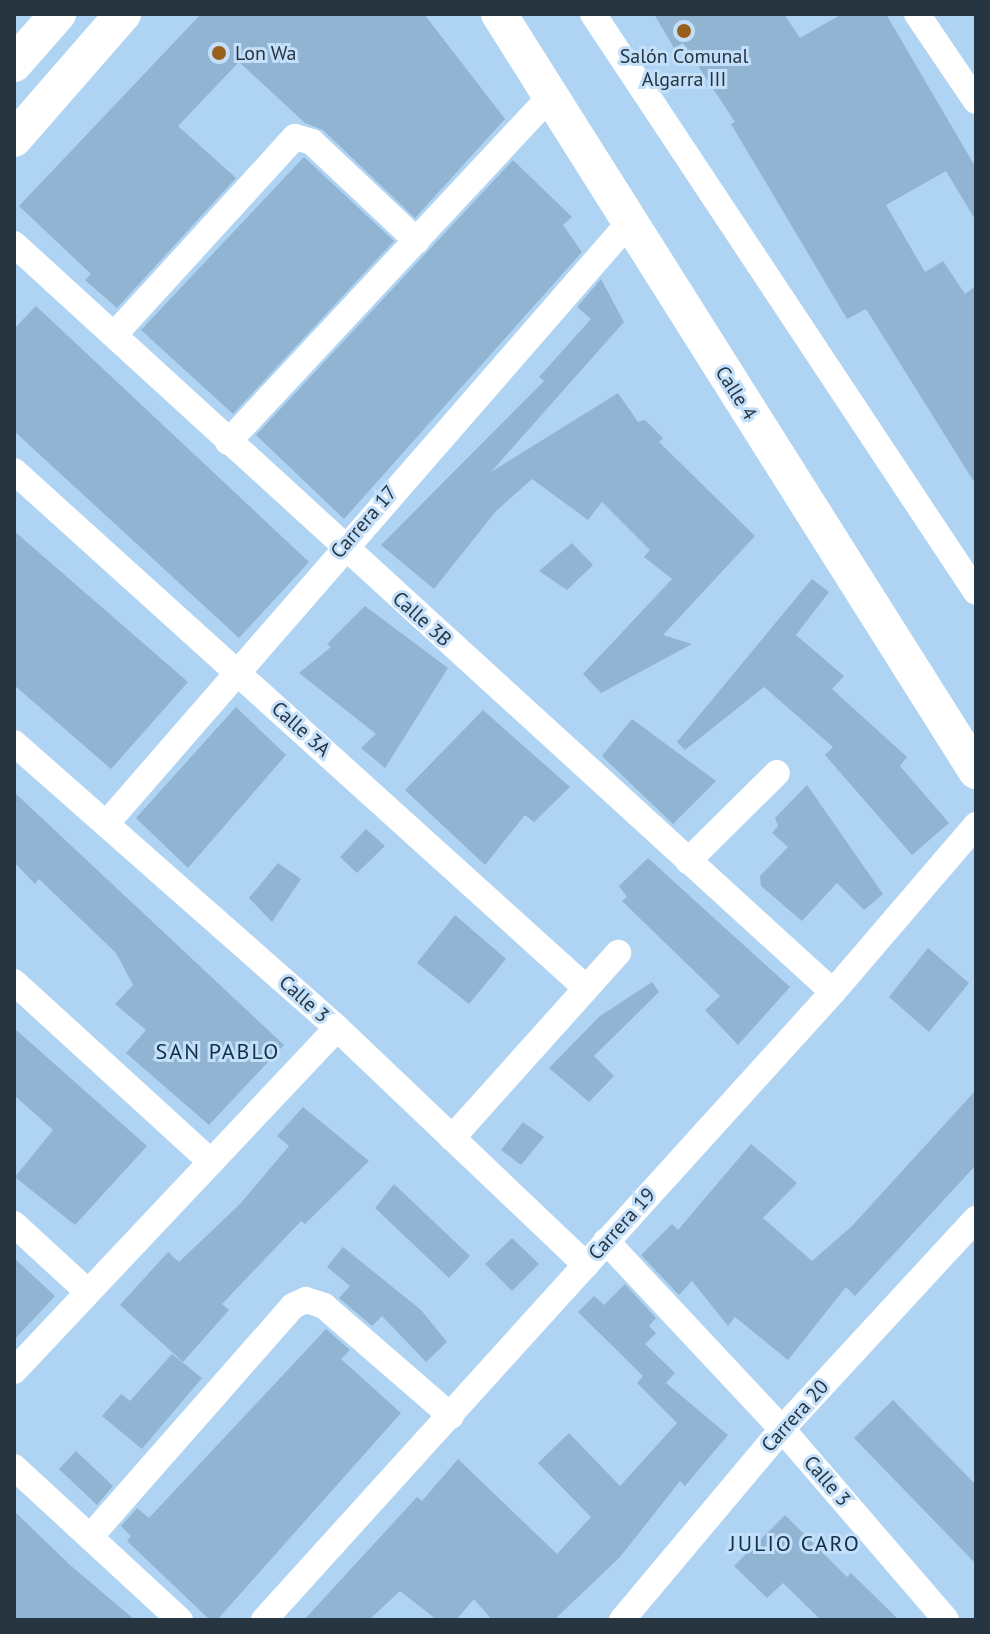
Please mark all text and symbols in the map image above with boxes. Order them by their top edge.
marker: Salón Comunal Algarra III [675,22,693,40]
place label: Lon Wa [235,41,297,65]
marker: Lon Wa [210,44,228,62]
place label: Salón Comunal Algarra III [620,44,748,91]
street label: Calle 4 [710,362,762,424]
street label: Carrera 17 [326,481,402,563]
street label: Calle 3B [388,586,456,652]
street label: Calle 3A [267,696,335,762]
street label: Calle 3 [274,970,334,1028]
district label: SAN PABLO [156,1039,280,1065]
street label: Carrera 19 [583,1183,661,1265]
street label: Carrera 20 [756,1375,834,1457]
street label: Calle 3 [799,1451,855,1511]
district label: JULIO CARO [729,1531,861,1557]

